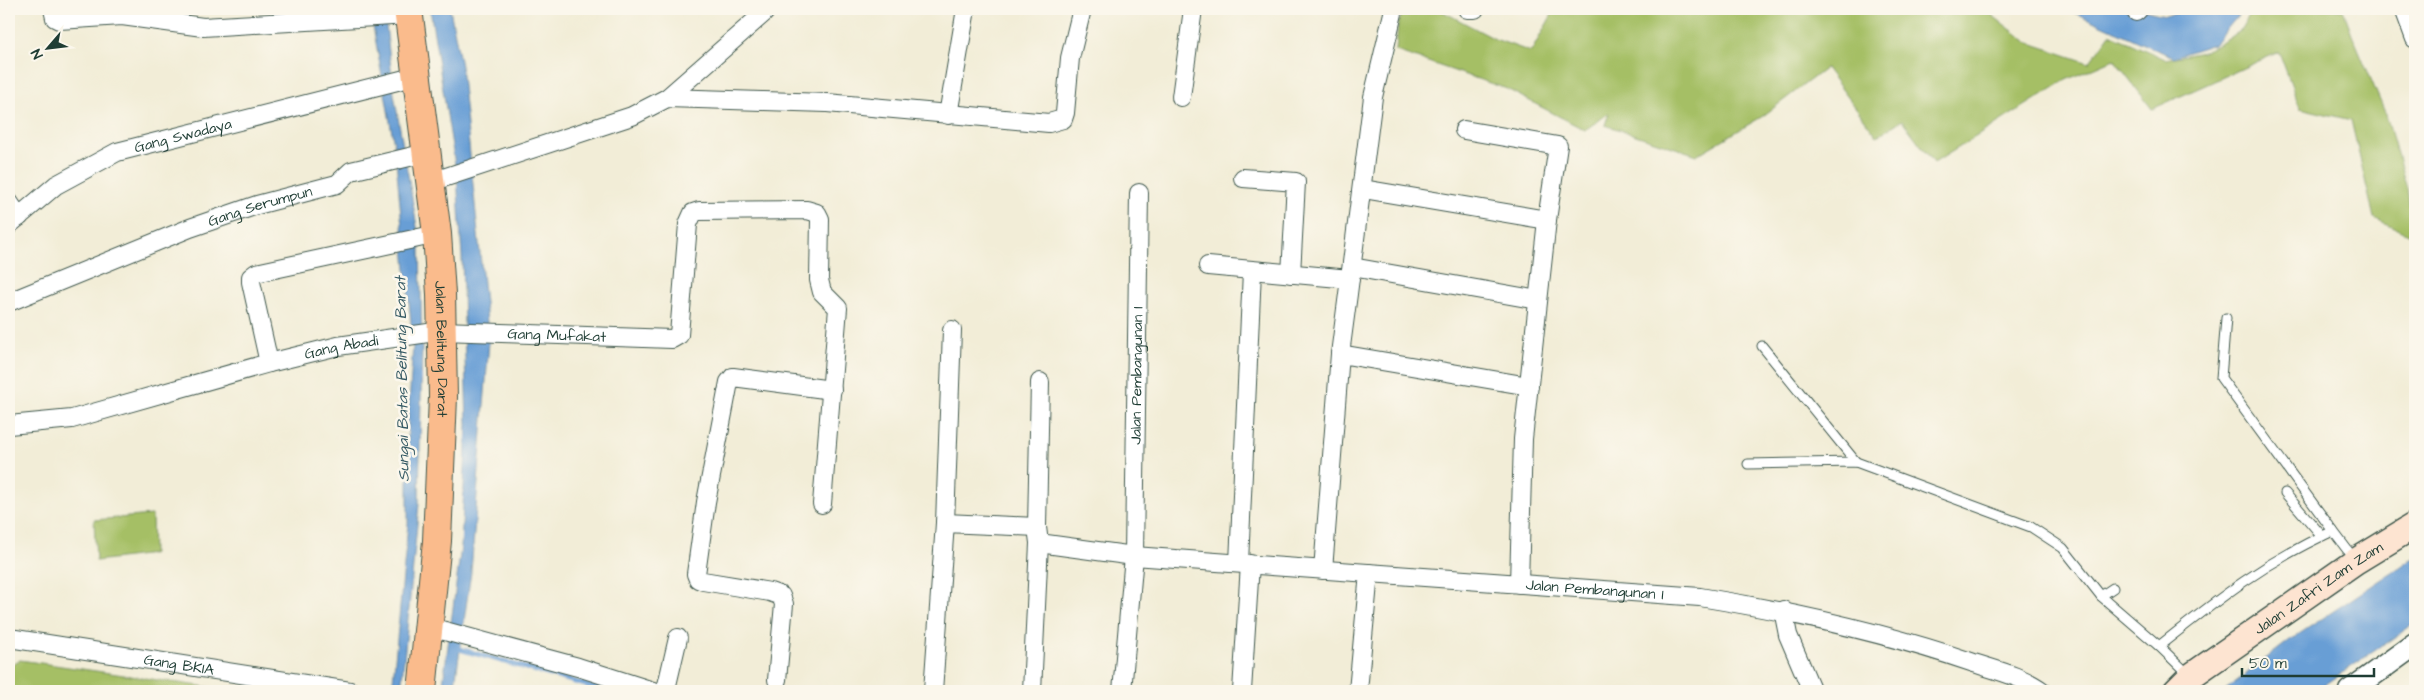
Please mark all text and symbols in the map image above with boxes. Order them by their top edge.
north arrow [22,22,72,72]
text: N [26,45,48,62]
street label: Gang Swadaya [132,113,234,158]
street label: Gang Serumpun [205,181,315,232]
water label: Sungai Batas Belitung Barat [389,275,416,482]
street label: Jalan Belitung Darat [429,280,453,418]
street label: Jalan Pembangunan I [1126,306,1149,445]
street label: Gang Mufakat [507,323,607,348]
street label: Gang Abadi [302,330,380,365]
street label: Jalan Zafri Zam Zam [2250,537,2387,640]
street label: Jalan Pembangunan I [1525,574,1665,605]
scale bar [2242,645,2374,677]
street label: Gang BKIA [142,649,216,681]
text: 50 m [2249,653,2287,674]

